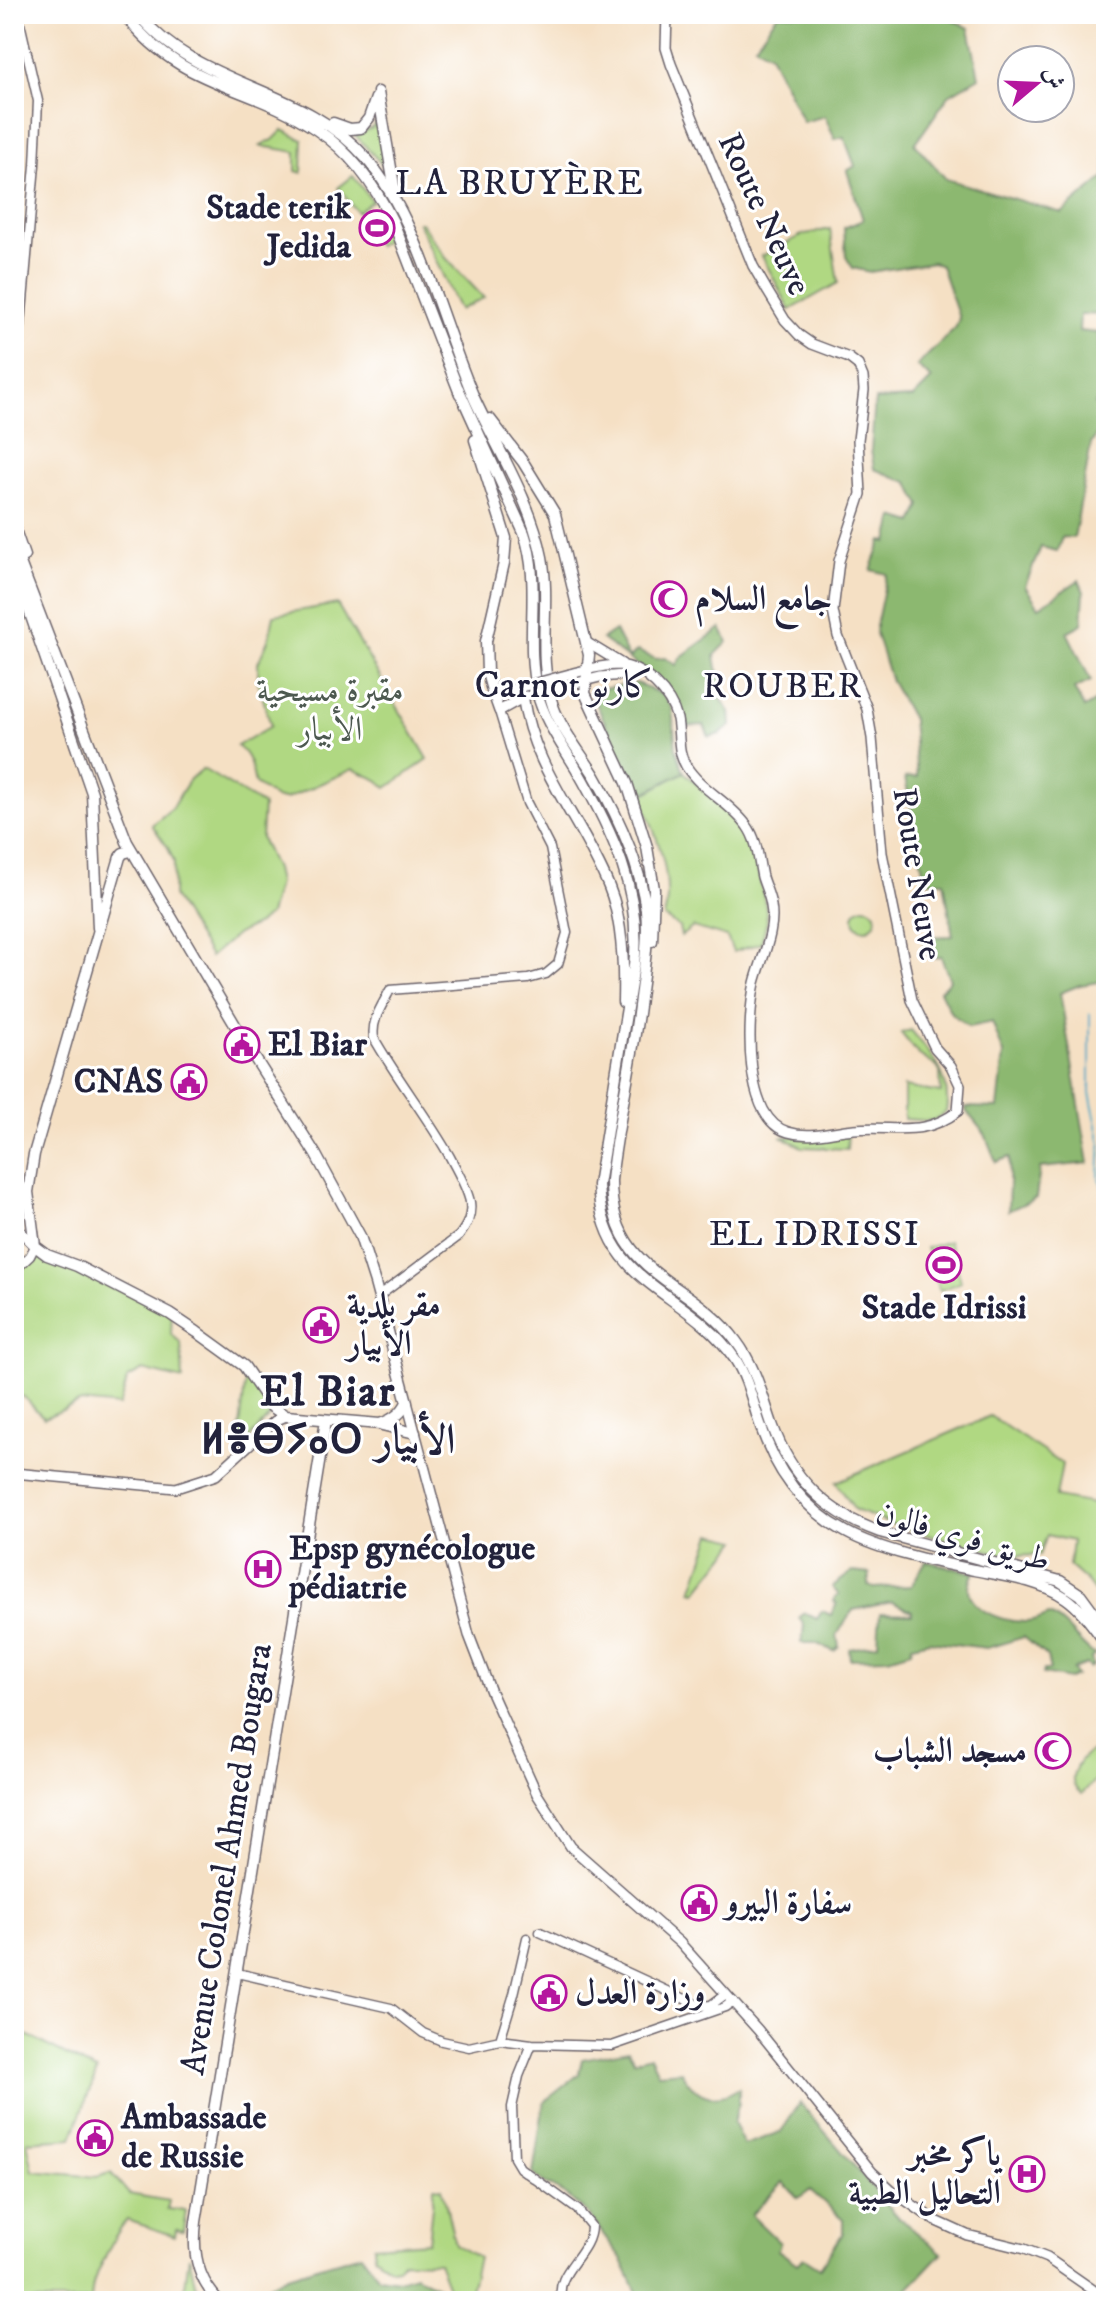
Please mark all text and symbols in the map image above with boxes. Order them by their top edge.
north arrow [996,44,1076,124]
text: ش [1037,63,1070,93]
street label: Route Neuve [708,126,820,302]
district label: LA BRUYÈRE [395,161,645,206]
place label: Stade terik Jedida [206,187,352,268]
sports icon: Stade terik Jedida [358,209,396,247]
place label: جامع السلام [695,578,832,630]
mosque icon: جامع السلام [650,580,688,618]
district label: Carnot كارنو [475,662,653,710]
district label: ROUBER [702,664,864,709]
park label: مقبرة مسيحية الأبيار [256,670,404,751]
street label: Route Neuve [883,785,951,963]
place label: El Biar [268,1024,367,1066]
public building icon: El Biar [223,1026,261,1064]
place label: CNAS [74,1061,163,1103]
public building icon: CNAS [170,1063,208,1101]
district label: EL IDRISSI [709,1212,921,1257]
sports icon: Stade Idrissi [925,1246,963,1284]
place label: مقر بلدية الأبيار [343,1284,441,1365]
place label: Stade Idrissi [862,1287,1027,1329]
public building icon: مقر بلدية الأبيار [302,1306,340,1344]
district label: El Biar ⵍⴻⴱⵢⴰⵔ الأبيار [201,1367,455,1467]
street label: طريق فري فالون [870,1492,1055,1587]
place label: Epsp gynécologue pédiatrie [288,1528,535,1609]
hospital icon: Epsp gynécologue pédiatrie [244,1550,282,1588]
street label: Avenue Colonel Ahmed Bougara [172,1640,282,2078]
place label: مسجد الشباب [873,1730,1027,1772]
mosque icon: مسجد الشباب [1034,1732,1072,1770]
place label: سفارة البيرو [721,1882,852,1924]
public building icon: سفارة البيرو [680,1884,718,1922]
place label: وزارة العدل [575,1972,705,2014]
public building icon: وزارة العدل [530,1974,568,2012]
place label: Ambassade de Russie [120,2097,267,2178]
public building icon: Ambassade de Russie [76,2119,114,2157]
place label: ياكر مخبر التحاليل الطبية [848,2133,1004,2216]
hospital icon: ياكر مخبر التحاليل الطبية [1008,2155,1046,2193]

